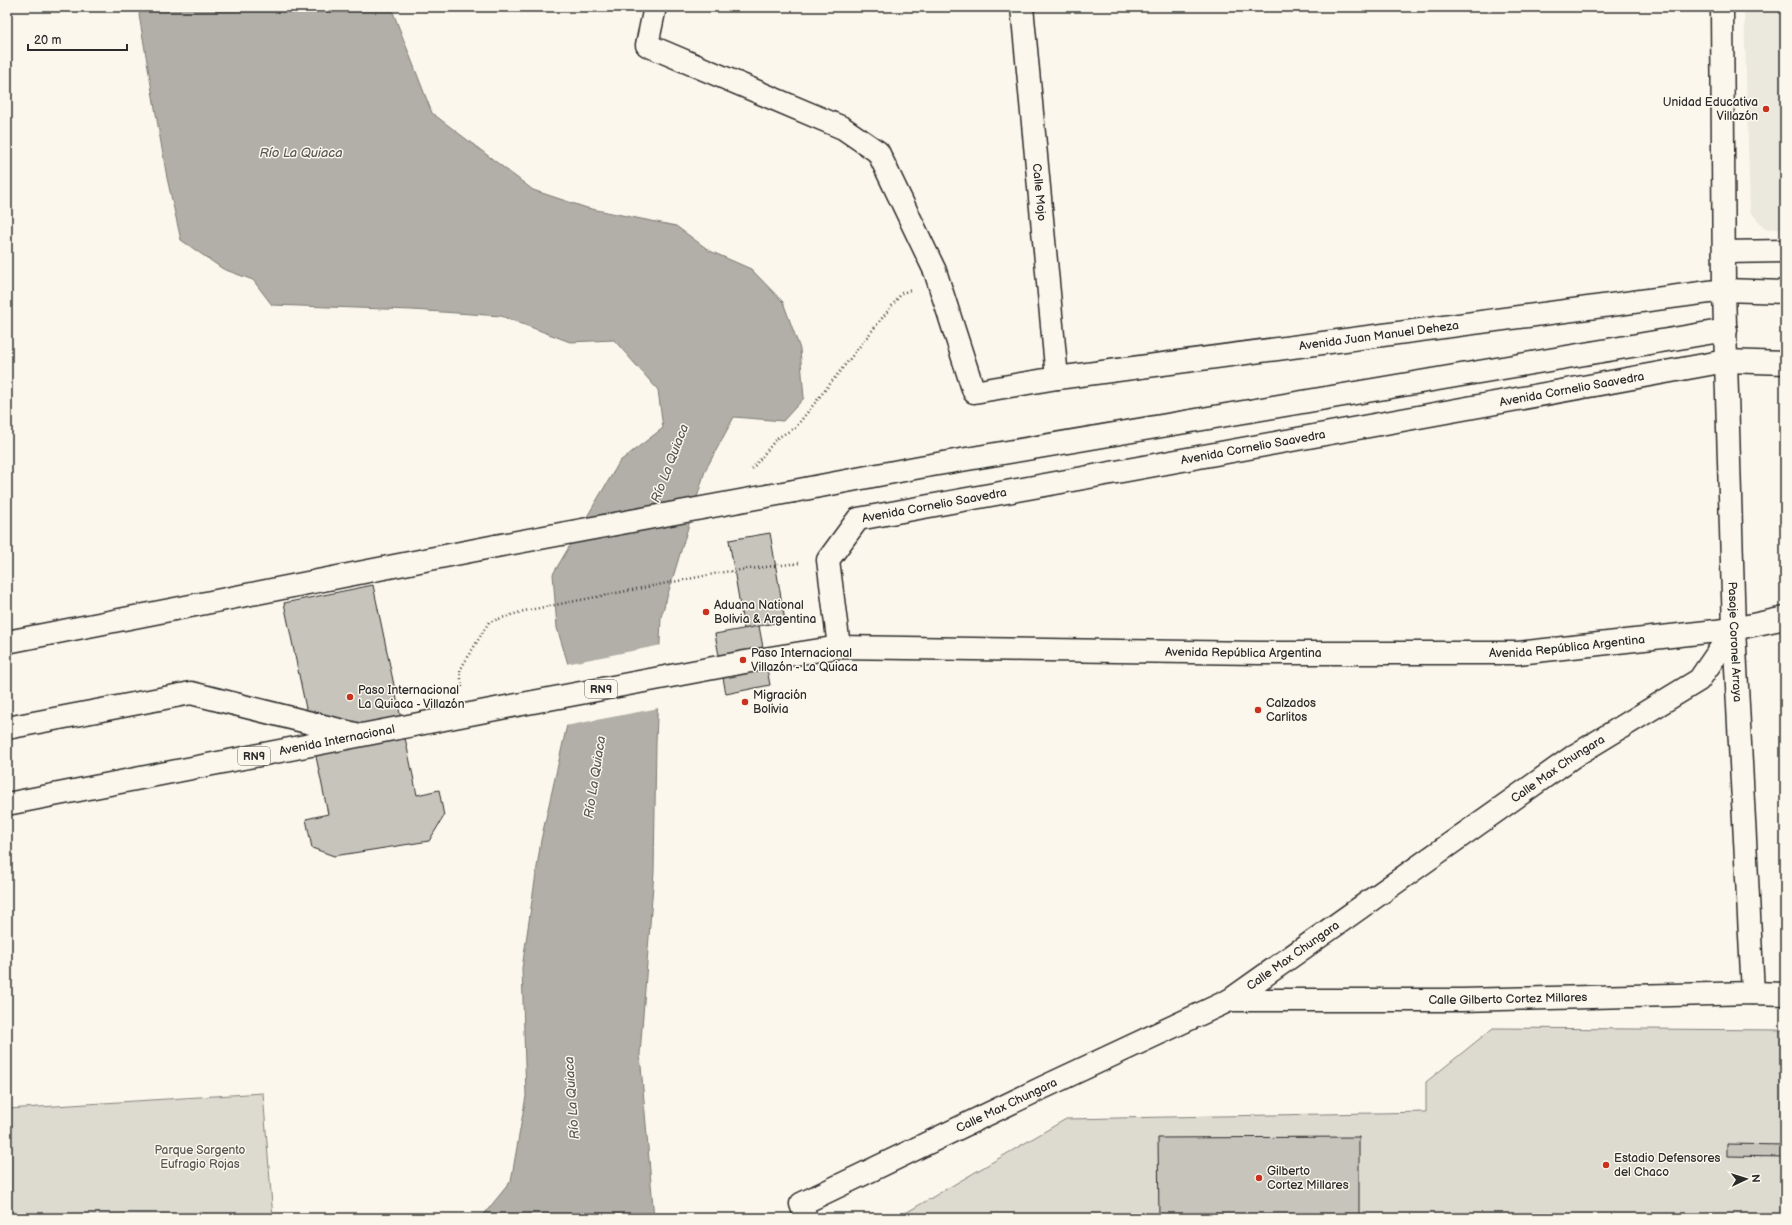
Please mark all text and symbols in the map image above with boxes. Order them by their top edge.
scale bar [28,26,127,52]
text: 20 m [34,33,61,48]
place label: Unidad Educativa Villazón [1663,95,1758,124]
marker: Unidad Educativa Villazón [1761,104,1771,114]
water label: Río La Quiaca [259,145,343,161]
street label: Calle Mojo [1029,163,1049,222]
street label: Avenida Juan Manuel Deheza [1298,318,1460,354]
street label: Avenida Cornelio Saavedra [1498,369,1646,410]
water label: Río La Quiaca [648,422,692,505]
street label: Avenida Cornelio Saavedra [1180,427,1327,468]
street label: Avenida Cornelio Saavedra [861,485,1008,526]
street label: Pasaje Coronel Arraya [1725,581,1745,703]
place label: Aduana National Bolivia & Argentina [714,598,816,627]
marker: Aduana National Bolivia & Argentina [701,607,711,617]
street label: Avenida República Argentina [1489,632,1646,661]
street label: Avenida República Argentina [1165,645,1322,661]
place label: Paso Internacional Villazón - La Quiaca [751,646,858,675]
marker: Paso Internacional Villazón - La Quiaca [738,655,748,665]
road number: RN9 [585,680,617,698]
place label: Paso Internacional La Quiaca - Villazón [358,683,465,712]
place label: Migración Bolivia [753,688,807,717]
marker: Paso Internacional La Quiaca - Villazón [345,692,355,702]
place label: Calzados Carlitos [1266,696,1316,725]
marker: Migración Bolivia [740,697,750,707]
marker: Calzados Carlitos [1253,705,1263,715]
street label: Avenida Internacional [278,722,396,759]
street label: Calle Max Chungara [1508,732,1608,806]
water label: Río La Quiaca [581,735,609,819]
road number: RN9 [238,747,270,765]
street label: Calle Max Chungara [1244,918,1343,994]
street label: Calle Gilberto Cortez Millares [1429,990,1588,1008]
water label: Río La Quiaca [561,1056,583,1140]
street label: Calle Max Chungara [954,1075,1060,1136]
park label: Parque Sargento Eufragio Rojas [155,1143,246,1172]
place label: Estadio Defensores del Chaco [1614,1151,1721,1180]
north arrow [1726,1159,1766,1199]
marker: Estadio Defensores del Chaco [1601,1160,1611,1170]
place label: Gilberto Cortez Millares [1267,1164,1349,1193]
marker: Gilberto Cortez Millares [1254,1173,1264,1183]
text: N [1749,1174,1762,1183]

